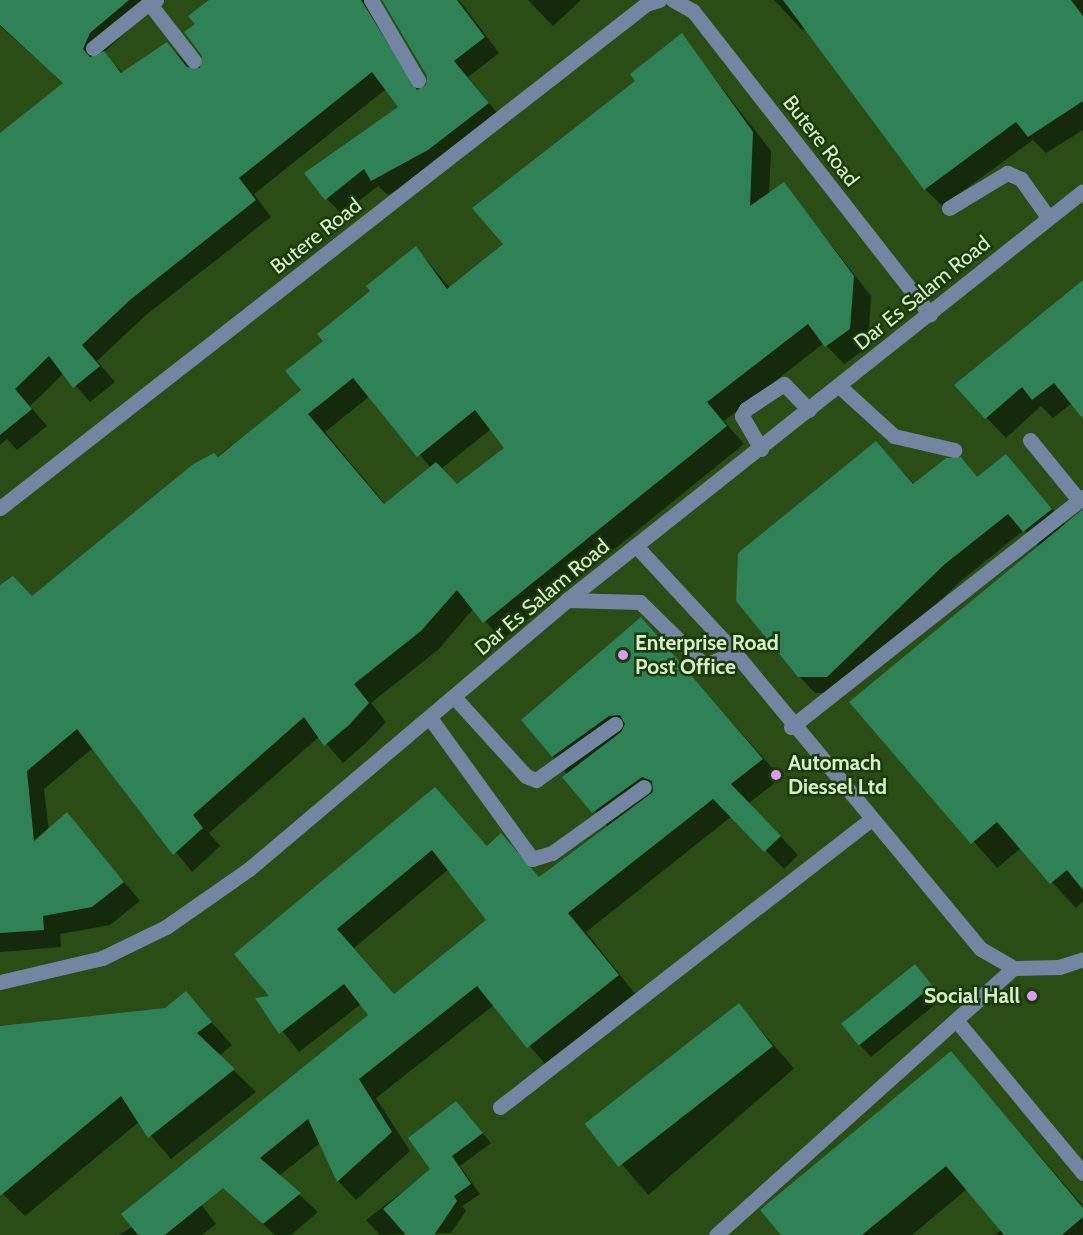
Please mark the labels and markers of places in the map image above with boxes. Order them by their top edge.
place label: Enterprise Road Post Office [635,630,779,680]
marker: Enterprise Road Post Office [616,648,630,662]
place label: Automach Diessel Ltd [788,750,887,800]
marker: Automach Diessel Ltd [769,768,783,782]
place label: Social Hall [924,983,1020,1009]
marker: Social Hall [1025,989,1039,1003]

